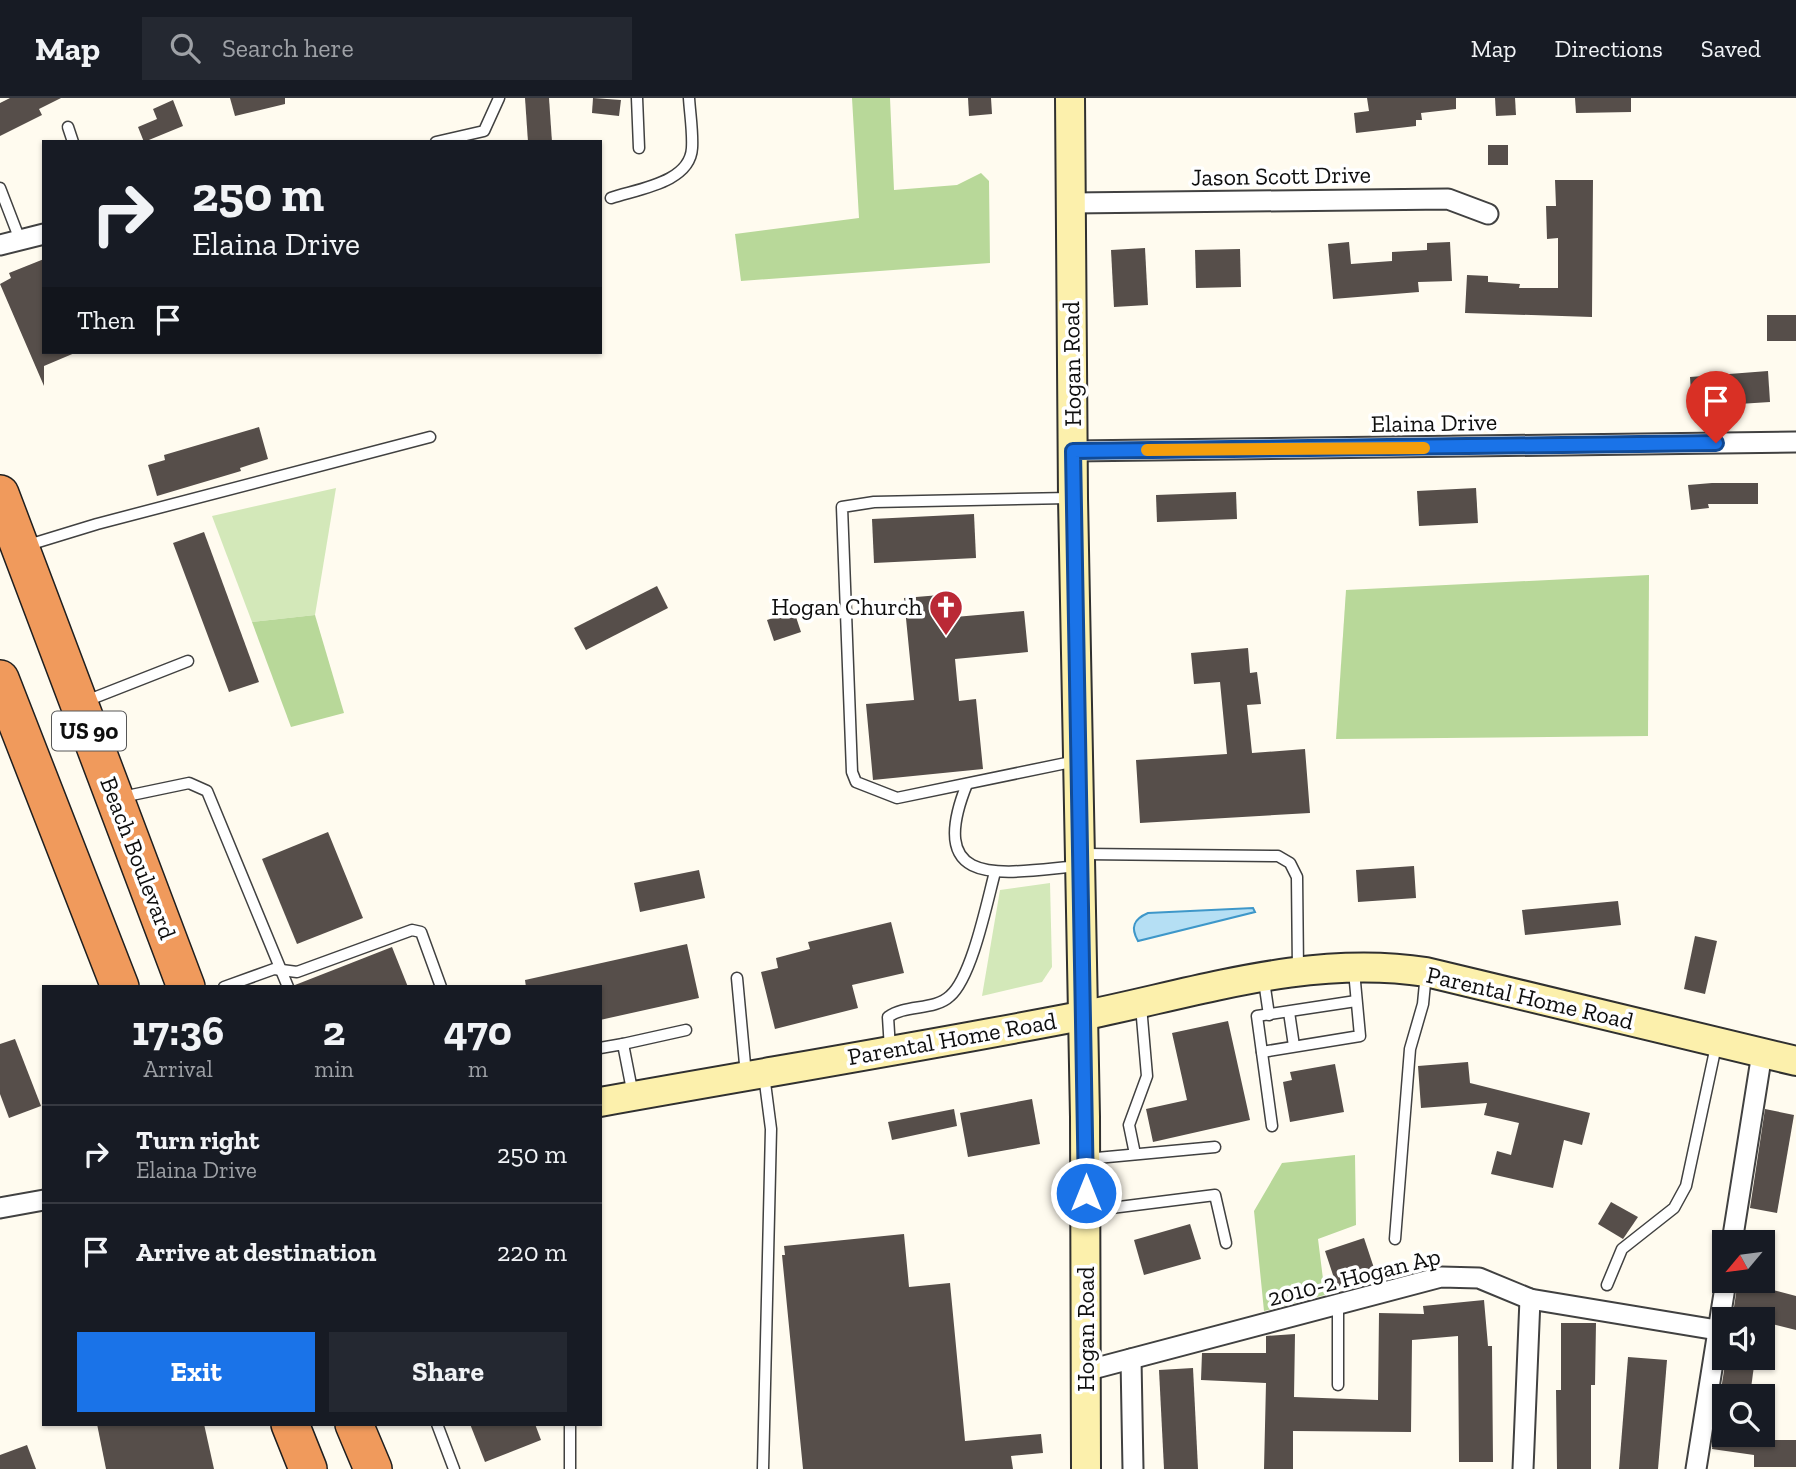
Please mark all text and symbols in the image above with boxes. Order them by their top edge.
search box [142,17,632,80]
text: Map [35,29,100,68]
icon: search [166,29,204,67]
text: Search here [222,32,354,64]
text: Map [1471,34,1517,63]
text: Directions [1555,34,1663,63]
text: Saved [1701,34,1761,63]
street label: Jason Scott Drive [1191,159,1371,192]
text: 250 m [192,165,324,224]
icon: right [77,168,168,259]
text: Elaina Drive [192,225,360,263]
icon: arrive [149,301,187,339]
street label: Hogan Road [1056,301,1087,427]
text: Then [77,304,135,336]
pin [1686,371,1746,443]
icon: arrive [1697,382,1735,420]
street label: Elaina Drive [1371,407,1497,438]
church icon: Hogan Church [927,588,965,637]
place label: Hogan Church [771,592,923,621]
road number: US 90 [52,712,126,750]
street label: Beach Boulevard [94,772,183,943]
street label: Parental Home Road [1424,960,1636,1035]
text: 17:36 [132,1005,224,1056]
text: 2 [323,1005,345,1056]
text: 470 [444,1005,512,1056]
street label: Parental Home Road [845,1006,1059,1071]
text: Arrival [144,1055,213,1083]
text: min [314,1055,354,1083]
text: m [468,1055,488,1083]
text: Turn right [136,1124,259,1156]
icon: right [77,1135,115,1173]
text: 250 m [497,1138,567,1170]
text: Elaina Drive [136,1156,257,1184]
position arrow [1049,1156,1123,1230]
north arrow [1712,1230,1774,1293]
map controls [1712,1230,1775,1447]
icon: arrive [77,1233,115,1271]
text: Arrive at destination [136,1236,376,1268]
text: 220 m [497,1236,567,1268]
street label: 2010-2 Hogan Ap [1265,1241,1443,1312]
street label: Hogan Road [1071,1266,1100,1392]
button: sound [1712,1307,1775,1370]
button: Exit [77,1332,315,1412]
button: Share [329,1332,567,1412]
button: search [1712,1384,1775,1447]

